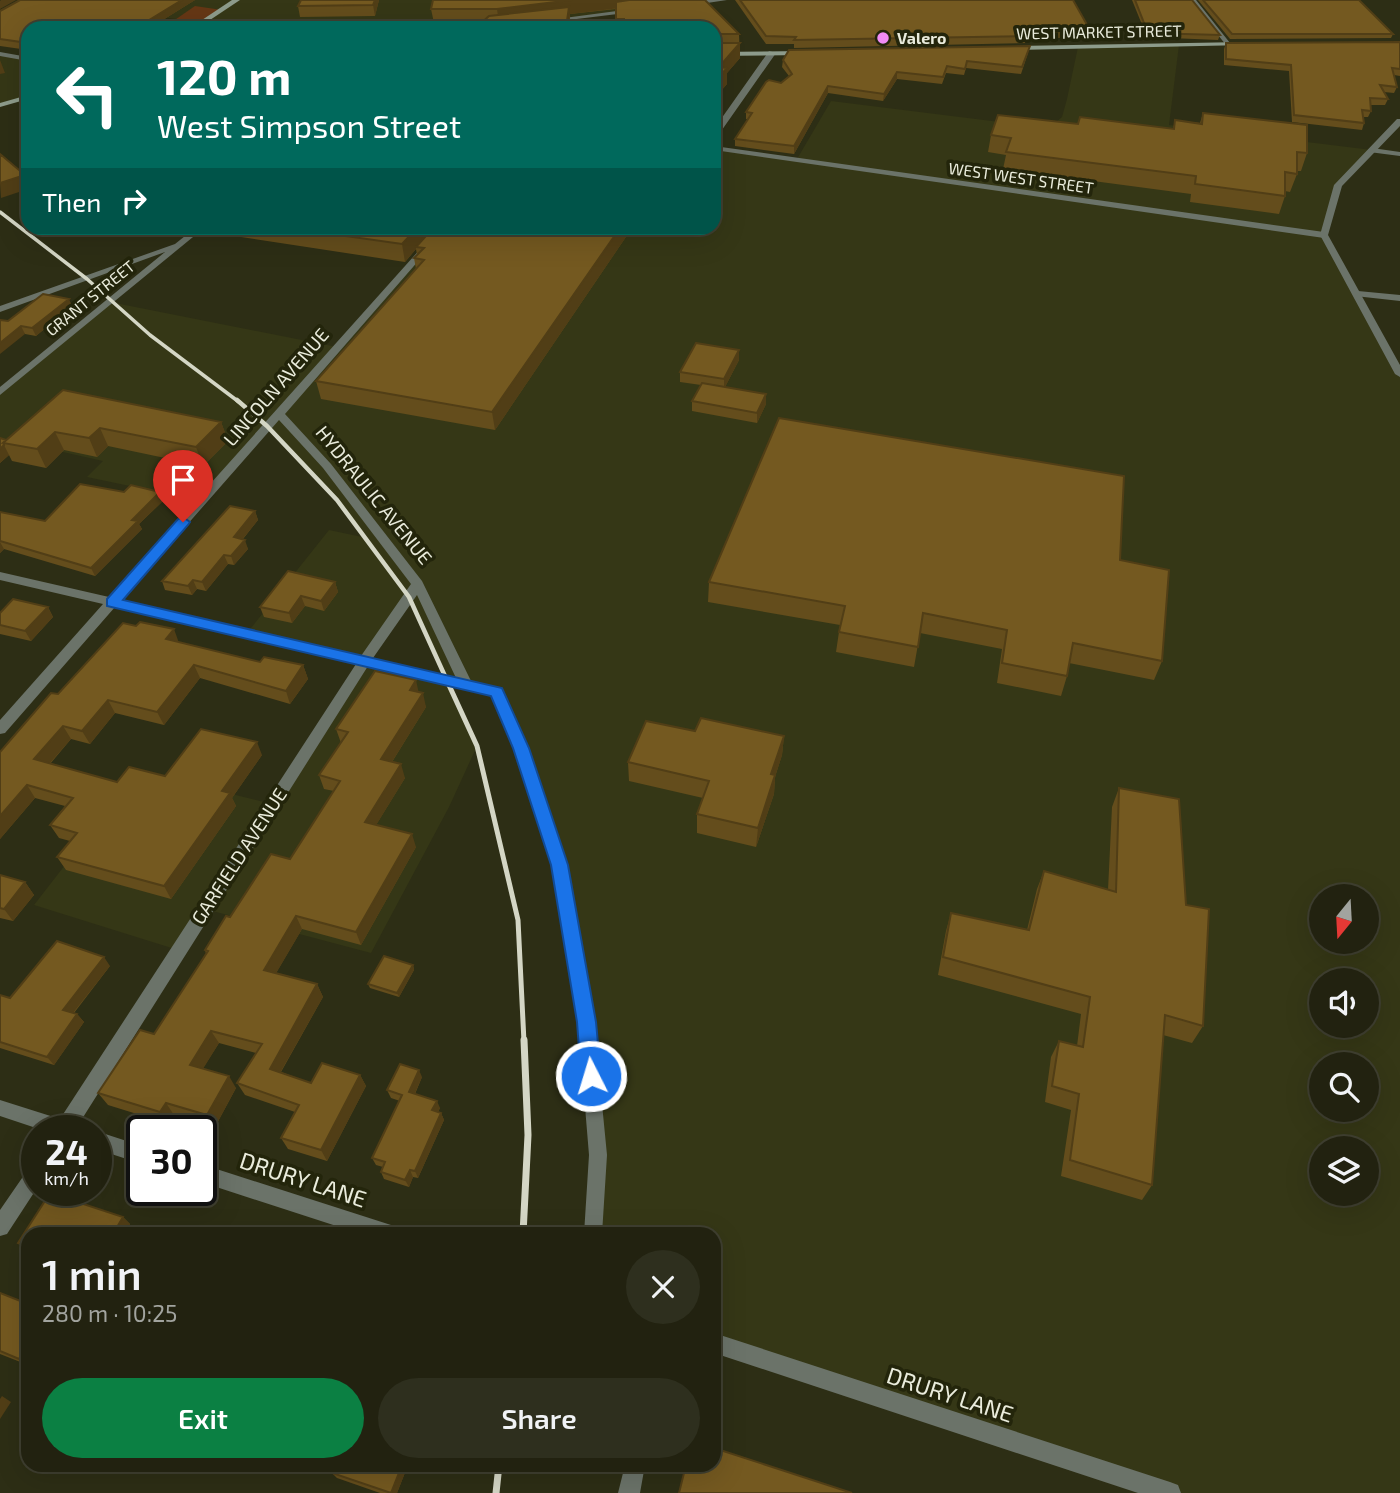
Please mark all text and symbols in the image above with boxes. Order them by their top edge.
street label: WEST MARKET STREET [1016,21,1182,42]
place label: Valero [897,28,946,47]
marker: Valero [875,30,891,46]
text: 120 m [157,46,291,105]
icon: left [42,49,133,140]
text: West Simpson Street [157,106,461,144]
street label: WEST WEST STREET [947,158,1095,197]
icon: right [115,182,153,220]
text: Then [42,186,101,217]
street label: GRANT STREET [41,256,138,339]
street label: LINCOLN AVENUE [218,323,333,450]
street label: HYDRAULIC AVENUE [311,421,437,569]
pin [153,450,213,522]
icon: arrive [164,461,202,499]
street label: GARFIELD AVENUE [186,783,291,928]
north arrow [1309,884,1379,954]
map controls [1309,884,1379,1206]
button: sound [1309,968,1379,1038]
position arrow [554,1039,628,1113]
button: search [1309,1052,1379,1122]
speed limit sign: 30 [126,1115,217,1206]
text: 24 [45,1130,88,1172]
button: layers [1309,1136,1379,1206]
street label: DRURY LANE [236,1145,370,1213]
text: km/h [44,1167,89,1189]
text: 1 min [42,1248,142,1298]
button: close [626,1250,700,1324]
text: 280 m · 10:25 [42,1299,177,1327]
street label: DRURY LANE [883,1360,1017,1428]
button: Exit [42,1378,364,1458]
button: Share [378,1378,700,1458]

